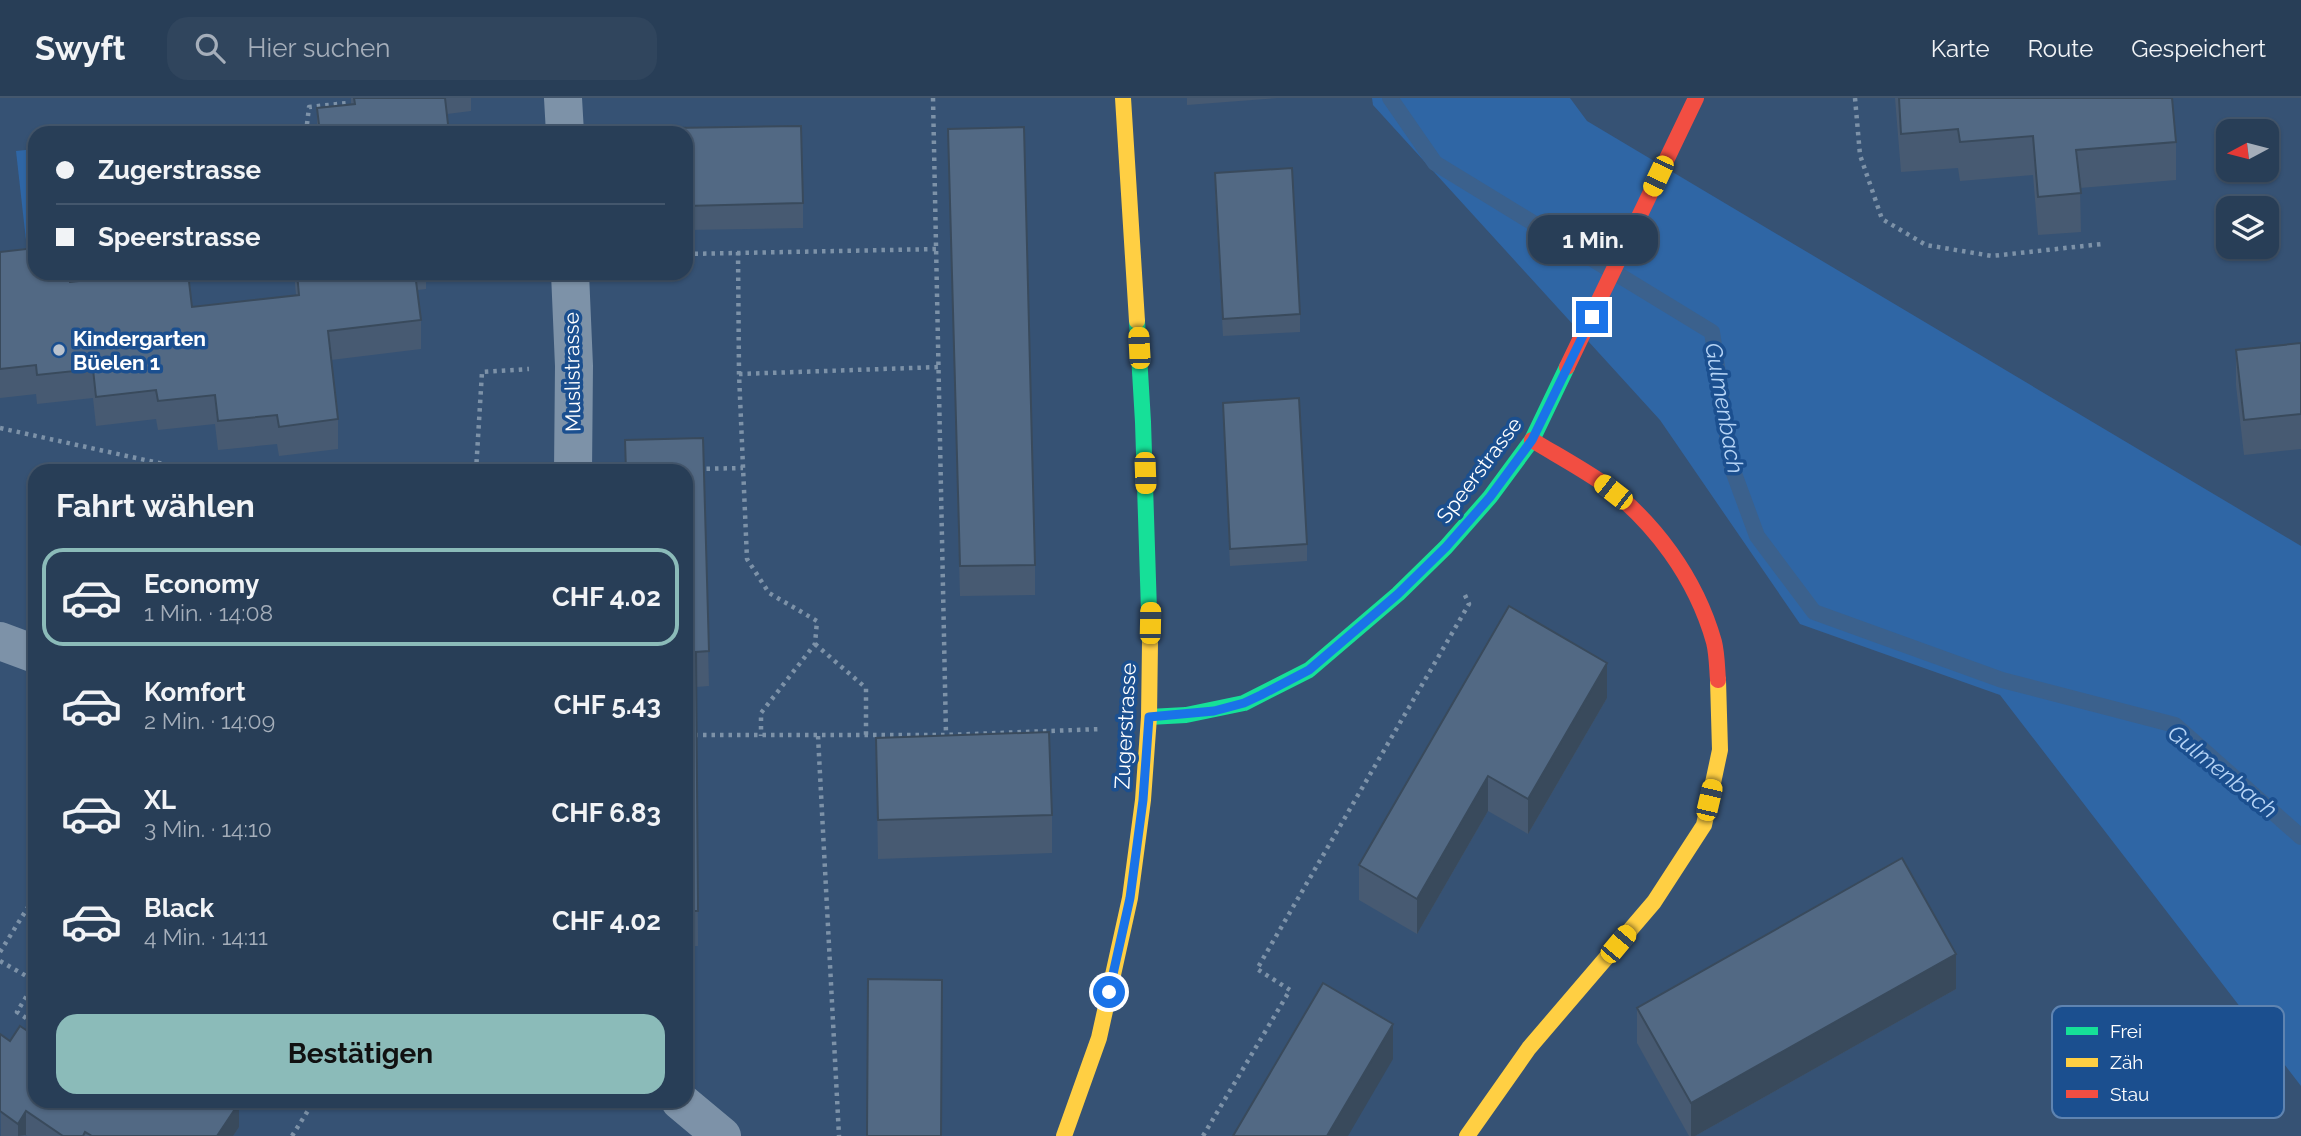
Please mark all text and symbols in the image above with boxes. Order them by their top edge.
search box [167,17,657,80]
text: Swyft [35,29,125,68]
icon: search [191,29,229,67]
text: Hier suchen [247,33,390,63]
text: Karte [1931,34,1990,63]
text: Route [2028,34,2093,63]
text: Gespeichert [2131,34,2266,63]
north arrow [2216,119,2278,182]
map controls [2216,119,2279,259]
car [1640,153,1677,199]
text: Zugerstrasse [98,155,261,185]
button: layers [2216,196,2279,259]
callout: 1 Min. [1527,216,1657,264]
text: Speerstrasse [98,222,261,252]
text: 1 Min. [1562,226,1624,253]
route end [1576,301,1608,333]
street label: Muslistrasse [558,312,586,432]
place label: Kindergarten Büelen 1 [73,326,206,375]
car [1128,326,1151,370]
water label: Gulmenbach [1700,340,1750,476]
marker: Kindergarten Büelen 1 [51,342,67,358]
street label: Speerstrasse [1431,412,1527,528]
car [1134,452,1157,494]
car [1590,471,1637,513]
text: Fahrt wählen [56,487,255,524]
icon: car [60,566,123,629]
text: Economy [144,569,259,599]
text: CHF 4.02 [552,582,661,612]
text: 1 Min. · 14:08 [144,599,273,626]
car [1140,602,1161,644]
street label: Zugerstrasse [1109,662,1141,790]
icon: car [60,674,123,737]
text: Komfort [144,677,246,707]
text: CHF 5.43 [554,690,661,720]
text: 2 Min. · 14:09 [144,707,275,734]
water label: Gulmenbach [2163,719,2283,823]
car [1695,777,1724,823]
icon: car [60,782,123,845]
text: XL [144,785,176,815]
text: CHF 6.83 [551,798,661,828]
text: 3 Min. · 14:10 [144,815,272,842]
icon: car [60,890,123,953]
text: Black [144,893,214,923]
text: CHF 4.02 [552,906,661,936]
car [1597,921,1640,967]
text: 4 Min. · 14:11 [144,923,268,950]
route start [1093,976,1125,1008]
legend [2052,1006,2284,1118]
button: Bestätigen [56,1014,665,1094]
text: Frei [2110,1020,2142,1042]
text: Zäh [2110,1051,2143,1073]
text: Stau [2110,1083,2149,1105]

